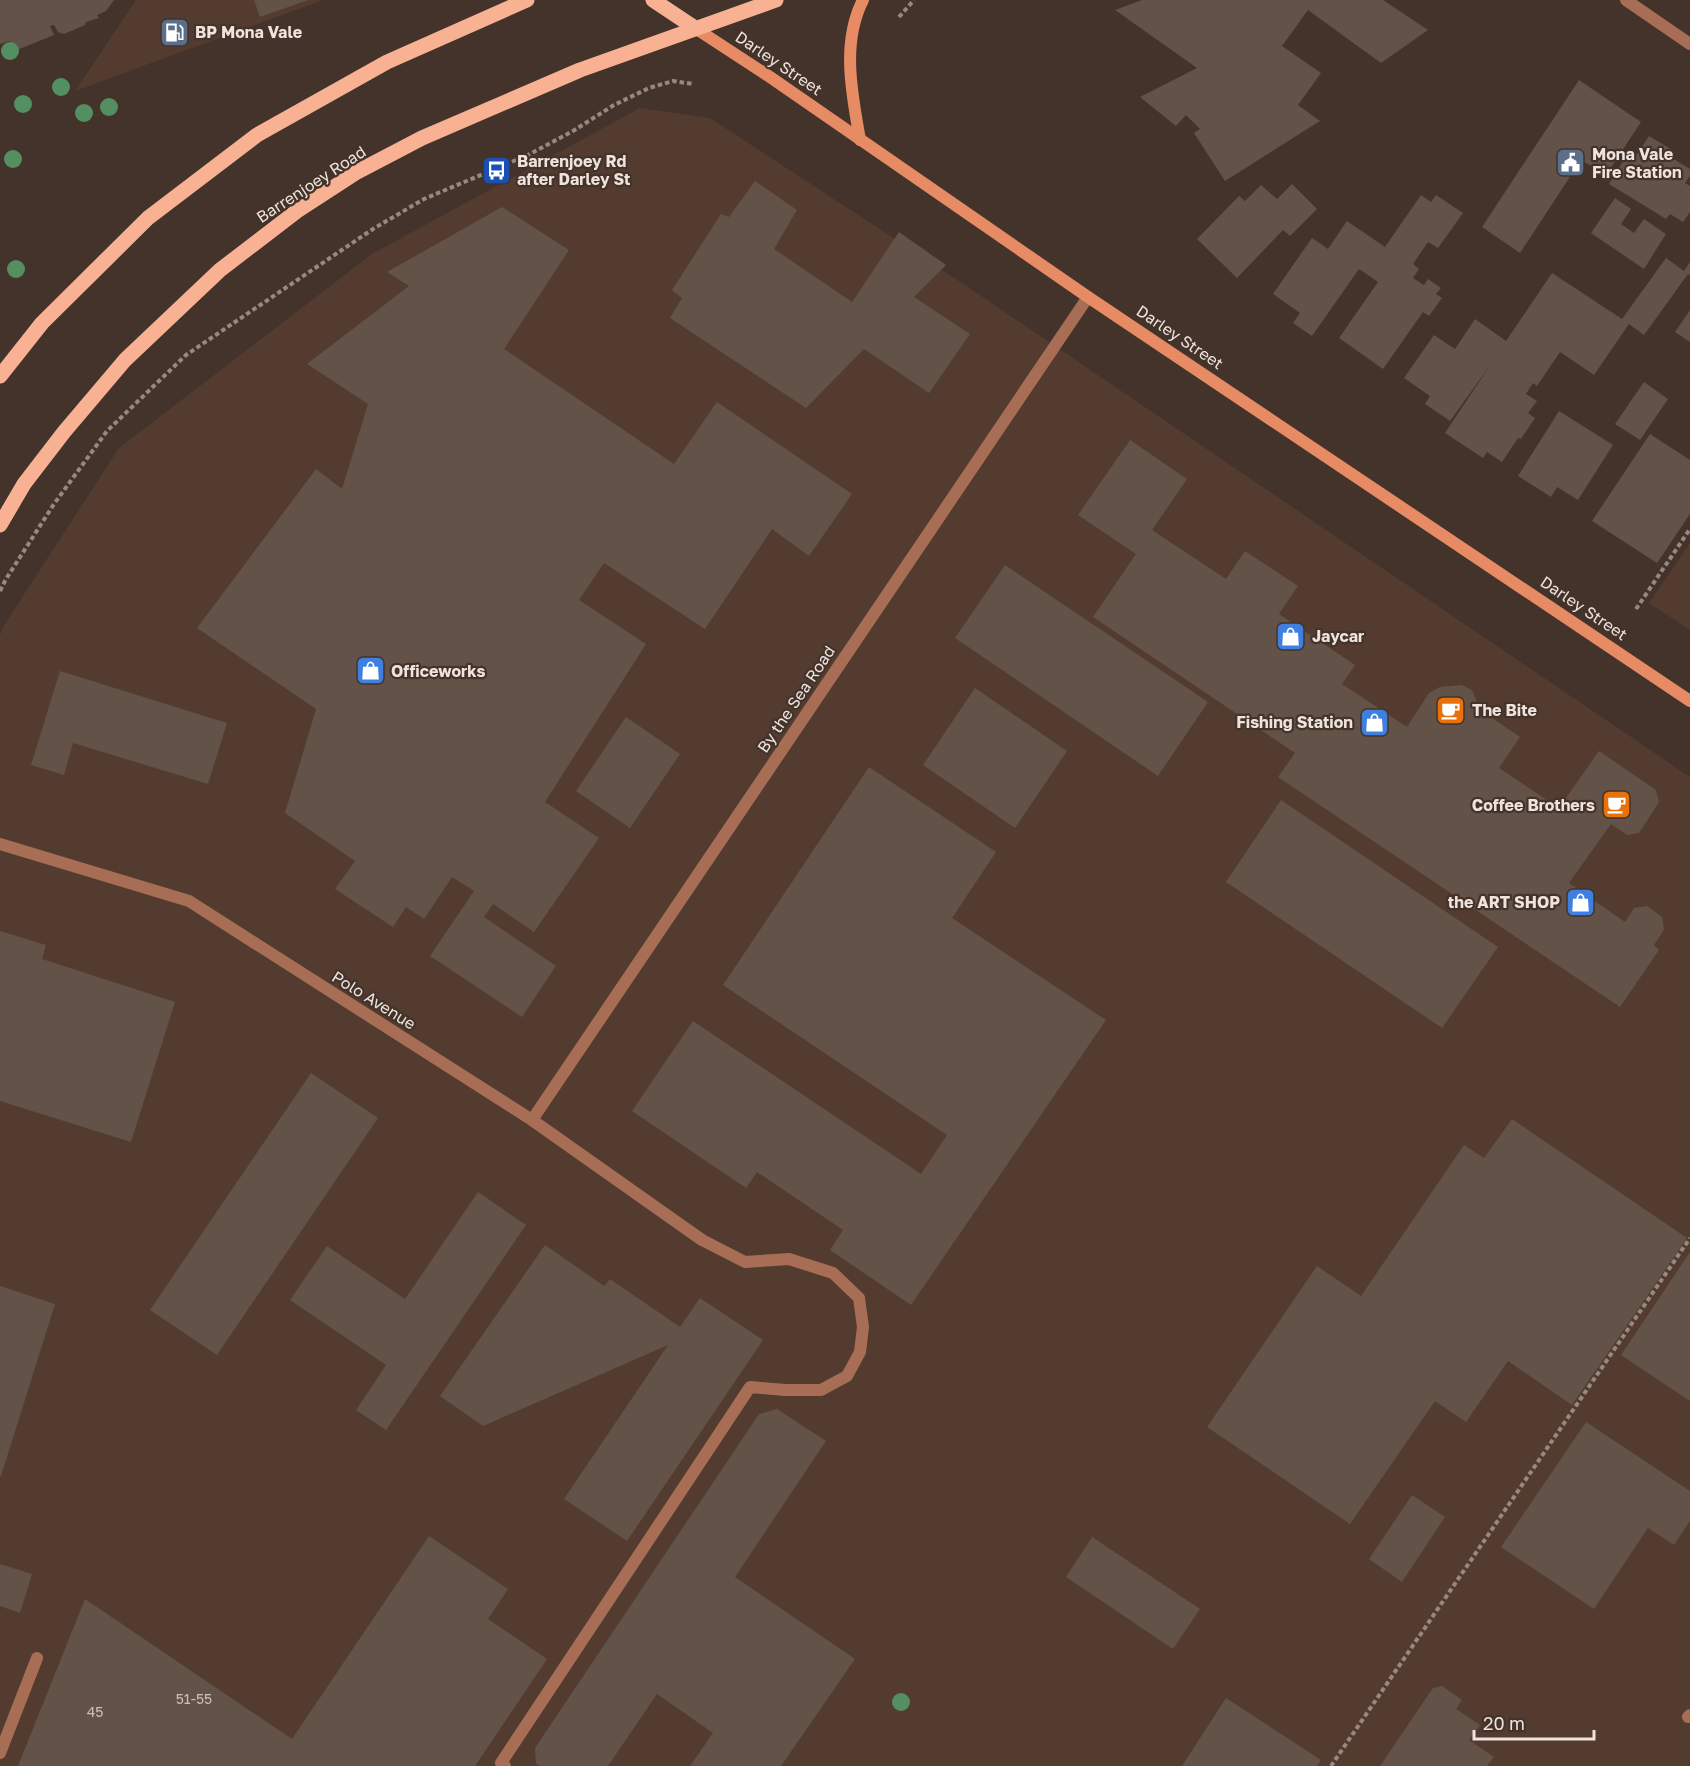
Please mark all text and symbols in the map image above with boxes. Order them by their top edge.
fuel station icon: BP Mona Vale [158,16,190,48]
place label: BP Mona Vale [195,22,302,42]
street label: Darley Street [732,27,826,99]
street label: Barrenjoey Road [253,141,369,227]
place label: Mona Vale Fire Station [1592,144,1682,182]
public building icon: Mona Vale Fire Station [1555,147,1587,179]
place label: Barrenjoey Rd after Darley St [517,151,630,189]
bus stop icon: Barrenjoey Rd after Darley St [480,154,512,186]
street label: Darley Street [1133,301,1227,373]
street label: Darley Street [1537,572,1631,644]
shop icon: Jaycar [1275,620,1307,652]
place label: Jaycar [1312,626,1364,646]
street label: By the Sea Road [753,642,839,756]
shop icon: Officeworks [354,655,386,687]
place label: Officeworks [391,661,485,681]
cafe icon: The Bite [1435,694,1467,726]
place label: The Bite [1472,700,1537,720]
shop icon: Fishing Station [1358,706,1390,738]
place label: Fishing Station [1236,712,1353,732]
cafe icon: Coffee Brothers [1600,789,1632,821]
place label: Coffee Brothers [1472,795,1595,815]
shop icon: the ART SHOP [1565,886,1597,918]
place label: the ART SHOP [1448,892,1560,912]
street label: Polo Avenue [328,966,420,1034]
house number: 51-55 [176,1690,212,1707]
house number: 45 [87,1703,103,1720]
scale bar [1474,1703,1594,1741]
text: 20 m [1483,1712,1525,1734]

